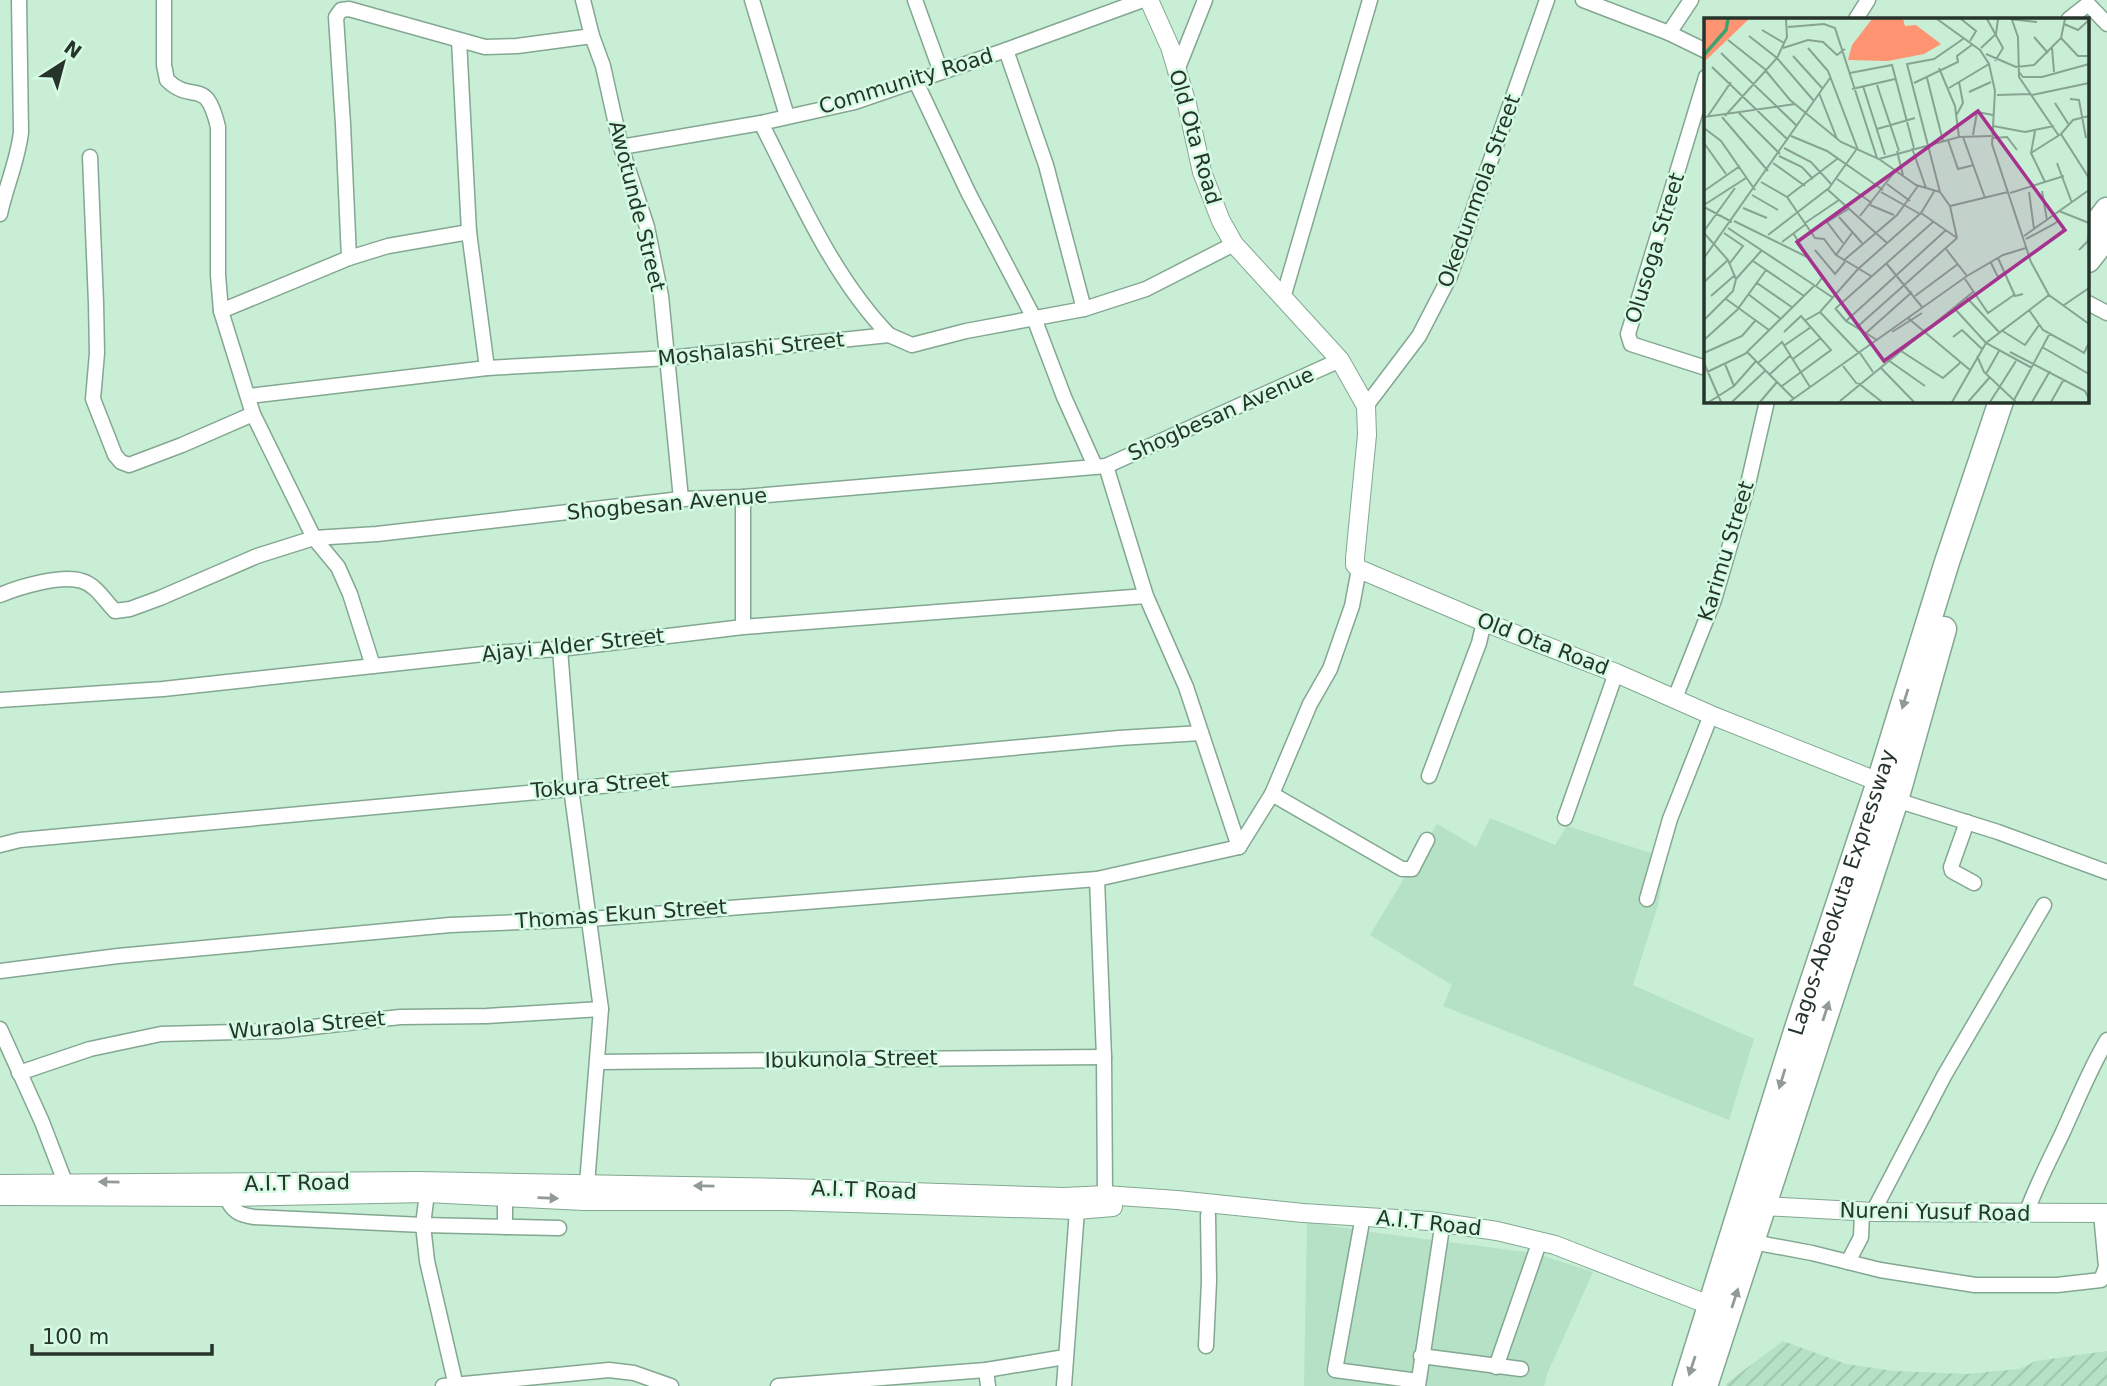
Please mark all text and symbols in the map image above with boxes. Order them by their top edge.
inset map [1704,18,2090,402]
north arrow [28,28,98,98]
text: N [60,36,86,63]
street label: Community Road [816,43,996,119]
street label: Old Ota Road [1164,67,1226,207]
street label: Okedunmola Street [1433,91,1525,291]
street label: Awotunde Street [604,118,670,294]
street label: Olusoga Street [1621,170,1689,326]
street label: Moshalashi Street [657,327,845,371]
street label: Shogbesan Avenue [1124,362,1318,466]
street label: Karimu Street [1693,478,1759,624]
street label: Shogbesan Avenue [566,483,768,525]
street label: Old Ota Road [1474,608,1612,680]
street label: Ajayi Alder Street [480,623,666,667]
one-way arrow [1899,689,1909,710]
street label: Lagos-Abeokuta Expressway [1784,747,1900,1038]
street label: Tokura Street [529,767,670,803]
street label: Thomas Ekun Street [514,895,727,933]
one-way arrow [1821,1000,1832,1021]
street label: Wuraola Street [228,1006,386,1044]
street label: Ibukunola Street [764,1045,938,1073]
one-way arrow [1776,1068,1787,1089]
street label: A.I.T Road [244,1170,350,1196]
one-way arrow [97,1176,119,1188]
street label: A.I.T Road [811,1176,917,1204]
one-way arrow [692,1181,714,1192]
one-way arrow [537,1192,559,1204]
street label: Nureni Yusuf Road [1839,1198,2031,1226]
street label: A.I.T Road [1375,1206,1483,1240]
one-way arrow [1730,1287,1741,1308]
scale bar [32,1312,212,1356]
text: 100 m [42,1325,109,1349]
one-way arrow [1686,1355,1696,1376]

